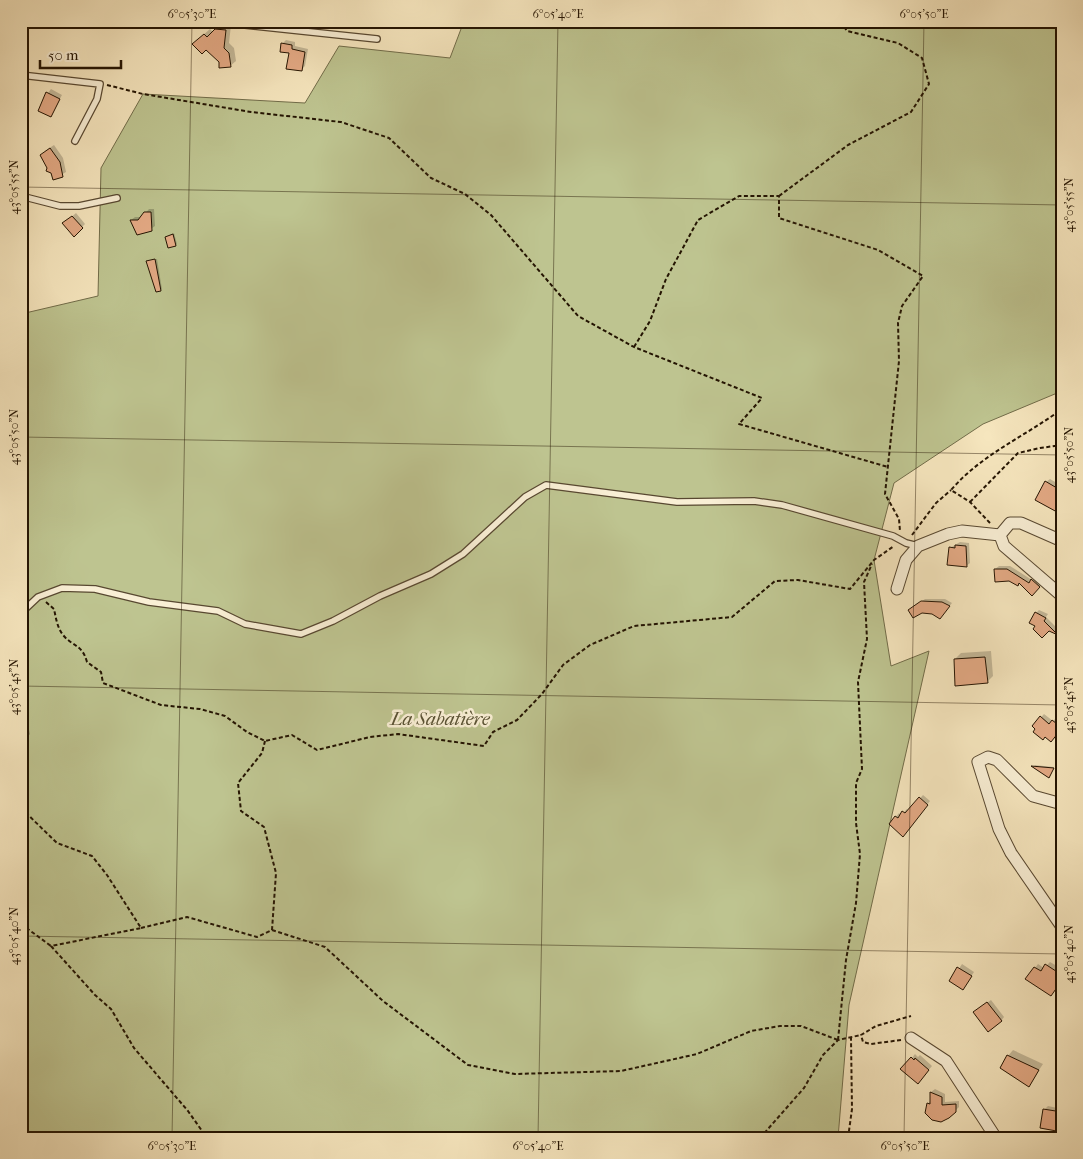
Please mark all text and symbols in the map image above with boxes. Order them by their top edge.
text: 6°05'30"E [168,7,216,21]
text: 6°05'40"E [533,7,583,21]
text: 6°05'50"E [899,7,949,21]
scale bar [40,38,121,70]
text: 50 m [48,46,79,64]
text: 43°05'55"N [7,160,21,214]
text: 43°05'55"N [1062,178,1076,232]
text: 43°05'50"N [7,409,21,465]
text: 43°05'50"N [1062,427,1076,483]
text: 43°05'45"N [7,659,21,715]
text: 43°05'45"N [1062,677,1076,733]
park label: La Sabatière [388,708,491,730]
text: 43°05'40"N [7,907,21,965]
text: 43°05'40"N [1062,925,1076,983]
text: 6°05'30"E [148,1139,196,1153]
text: 6°05'40"E [513,1139,563,1153]
text: 6°05'50"E [880,1139,930,1153]

